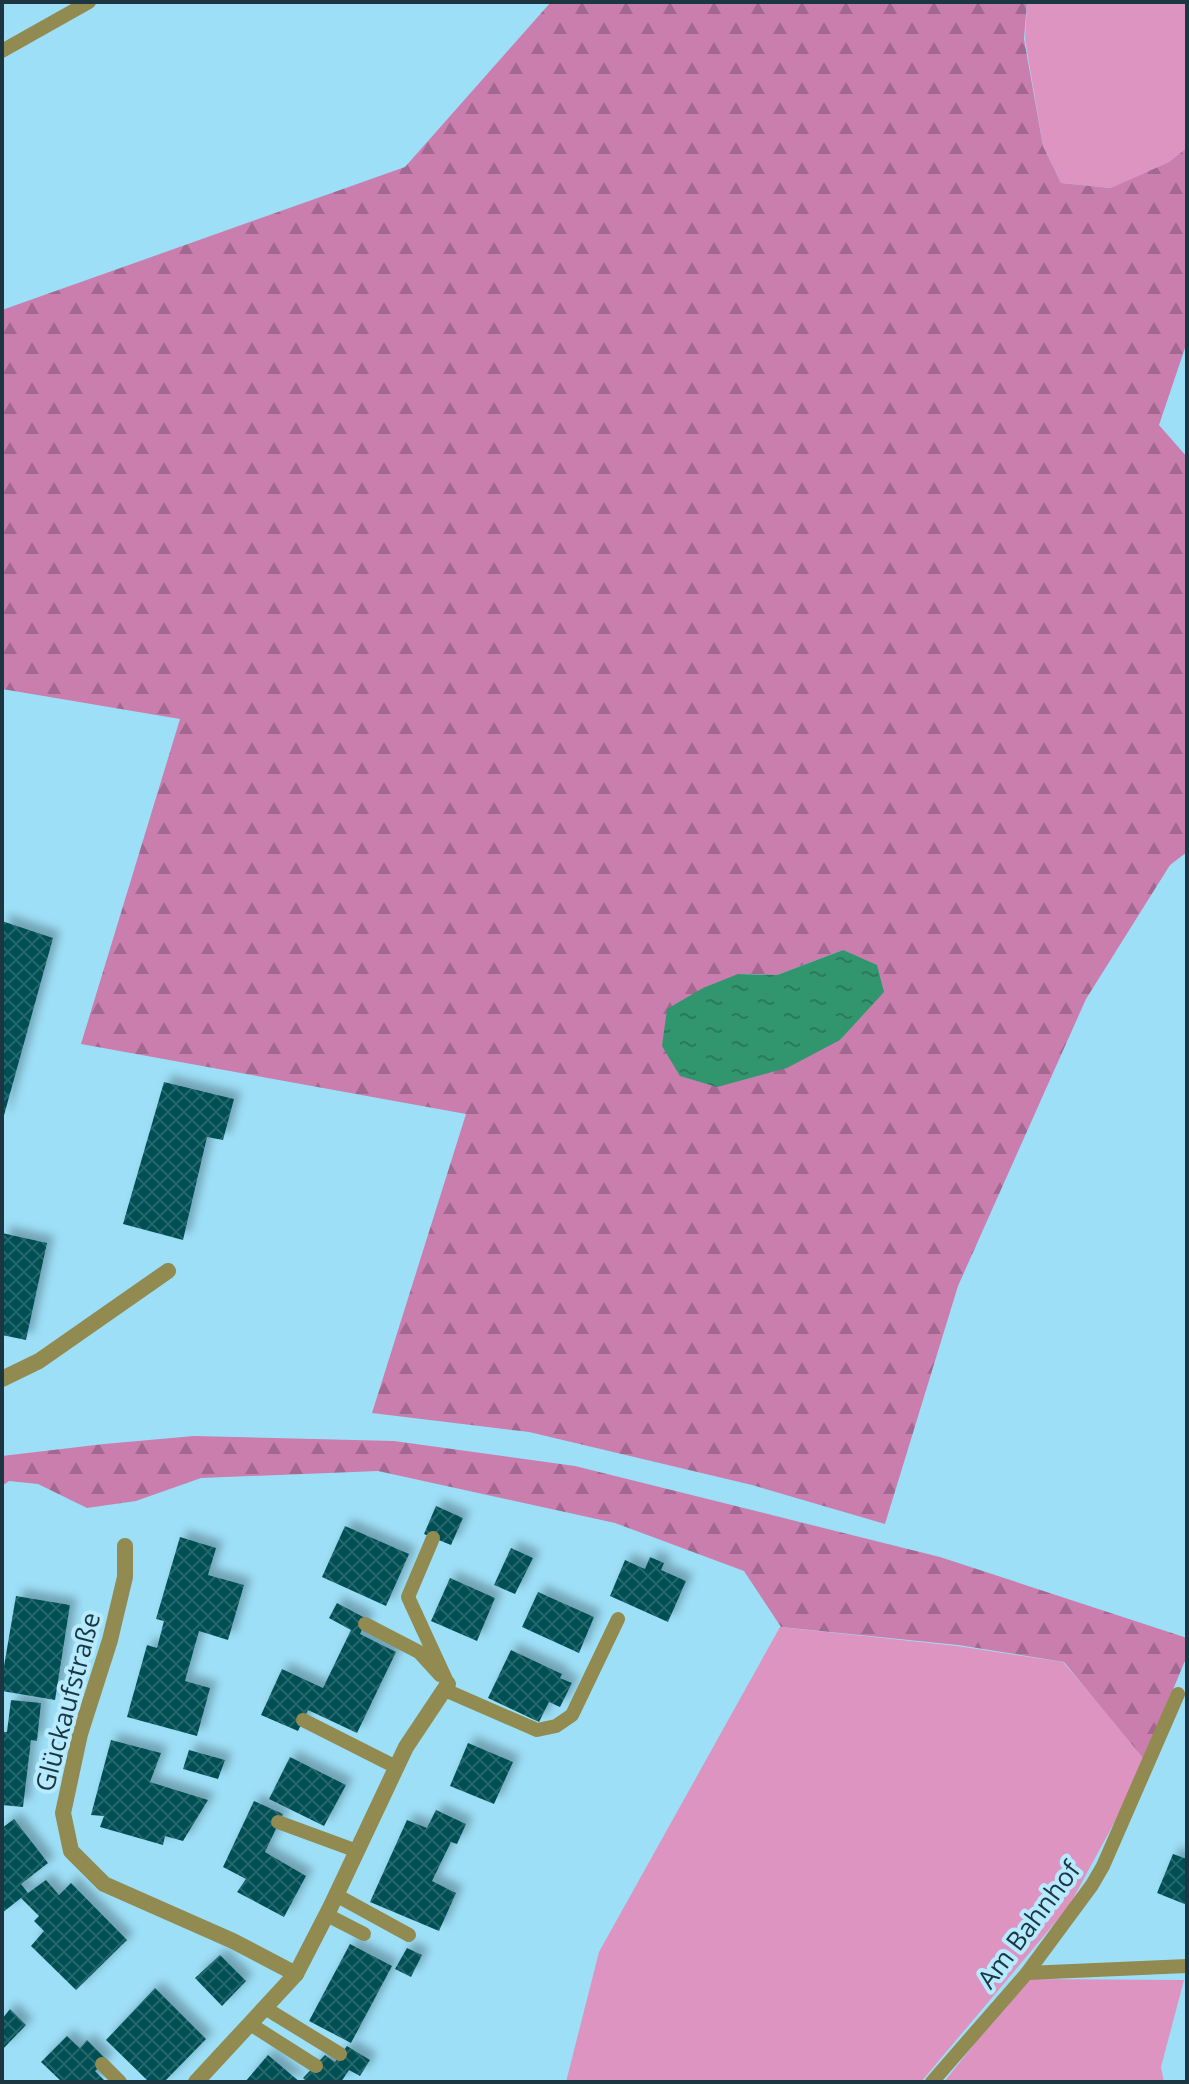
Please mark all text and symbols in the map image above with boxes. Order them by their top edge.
street label: Glückaufstraße [26,1608,108,1795]
street label: Am Bahnhof [968,1852,1089,1995]

